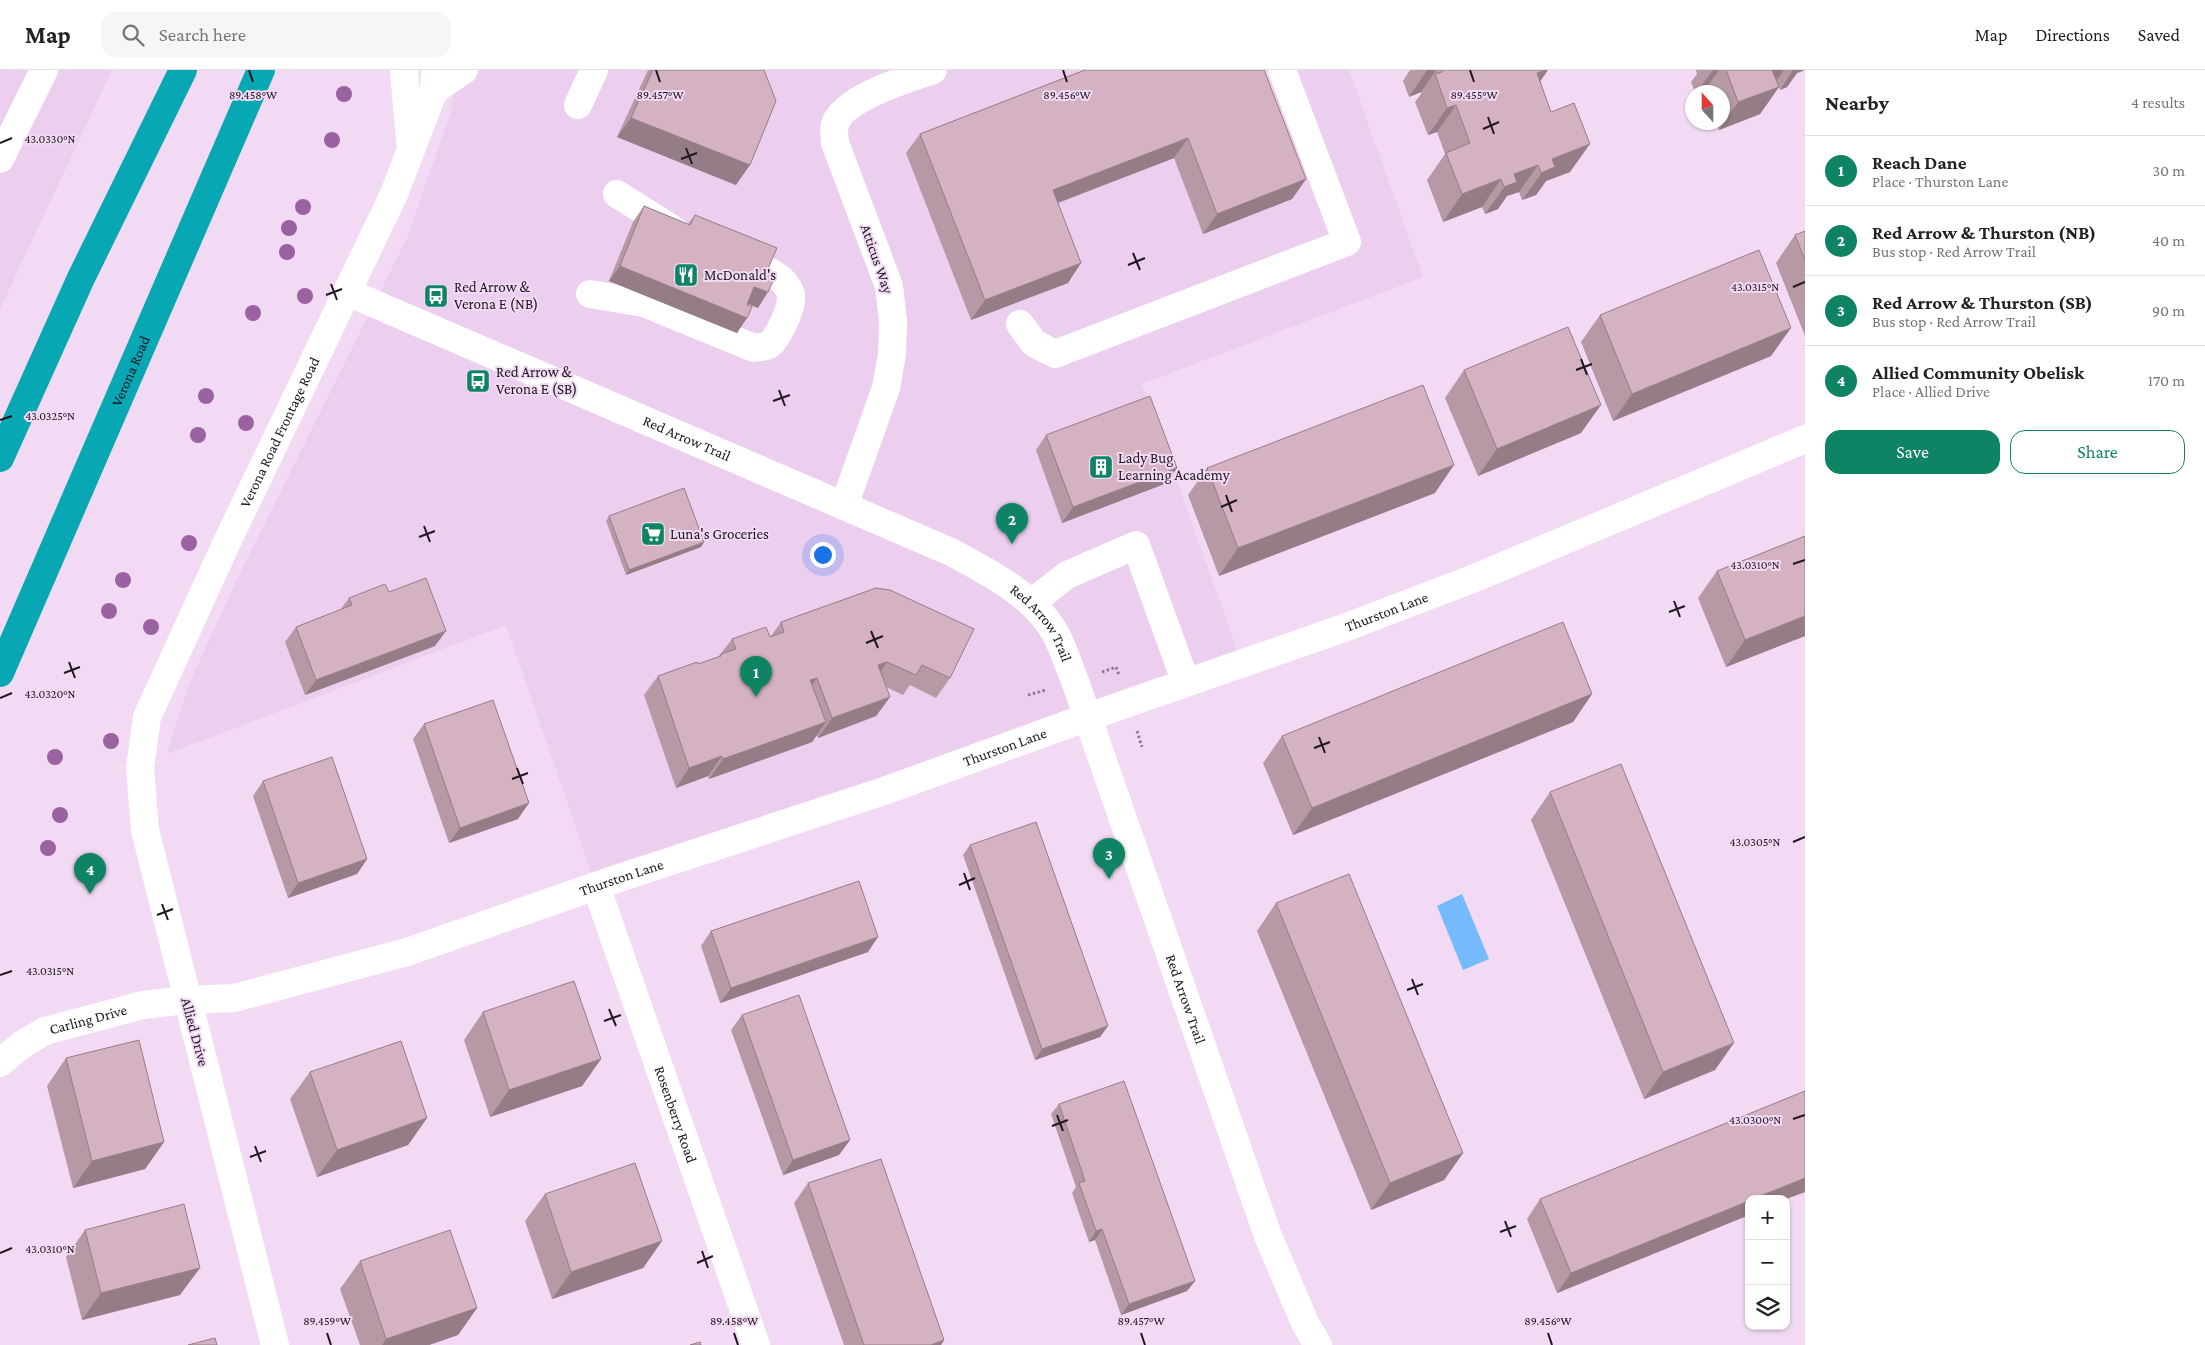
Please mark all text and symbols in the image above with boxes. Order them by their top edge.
search box [101,12,451,57]
text: Map [25,21,71,48]
icon: search [119,21,147,49]
text: Search here [159,24,246,45]
text: Map [1975,25,2007,45]
text: Directions [2035,25,2110,45]
text: Saved [2138,25,2180,45]
north arrow [1685,85,1730,130]
text: 89.458°W [229,88,277,102]
text: 89.457°W [637,88,683,102]
text: 89.456°W [1043,88,1091,102]
text: 89.455°W [1450,88,1498,102]
text: Nearby [1825,91,1889,115]
text: 4 results [2131,94,2185,111]
text: 43.0330°N [25,132,76,146]
text: Reach Dane [1872,152,1966,173]
text: 1 [1838,162,1844,179]
text: 30 m [2153,162,2185,179]
text: Place · Thurston Lane [1872,173,2008,190]
street label: Atticus Way [857,222,896,296]
text: Red Arrow & Thurston (NB) [1872,222,2096,243]
text: 2 [1837,232,1845,249]
text: 40 m [2152,232,2185,249]
text: Bus stop · Red Arrow Trail [1872,243,2036,260]
restaurant icon: McDonald's [673,262,699,288]
place label: McDonald's [704,267,776,283]
place label: Red Arrow & Verona E (NB) [454,279,538,313]
text: 43.0315°N [1731,280,1779,294]
bus stop icon: Red Arrow & Verona E (NB) [423,283,449,309]
text: Red Arrow & Thurston (SB) [1872,292,2093,313]
text: 3 [1837,302,1845,319]
text: 90 m [2152,302,2185,319]
text: Bus stop · Red Arrow Trail [1872,313,2036,330]
street label: Verona Road [108,333,153,409]
street label: Verona Road Frontage Road [237,354,323,510]
text: Allied Community Obelisk [1872,362,2084,383]
place label: Red Arrow & Verona E (SB) [496,364,577,398]
bus stop icon: Red Arrow & Verona E (SB) [465,368,491,394]
text: 4 [1837,372,1845,389]
text: 170 m [2148,372,2185,389]
text: Place · Allied Drive [1872,383,1990,400]
text: 43.0325°N [25,409,75,423]
street label: Red Arrow Trail [641,412,733,464]
button: Save [1825,430,2000,474]
button: Share [2010,430,2185,474]
place label: Lady Bug Learning Academy [1118,450,1230,484]
building icon: Lady Bug Learning Academy [1088,454,1114,480]
pin: 2 [996,503,1028,544]
supermarket icon: Luna's Groceries [640,521,666,547]
place label: Luna's Groceries [670,526,769,542]
your location [810,542,836,568]
text: 43.0310°N [1730,558,1780,572]
street label: Red Arrow Trail [1007,581,1075,664]
street label: Thurston Lane [1343,589,1431,635]
pin: 1 [740,656,772,697]
text: 43.0320°N [25,687,76,701]
street label: Thurston Lane [961,725,1049,770]
text: 43.0305°N [1730,835,1781,849]
pin: 3 [1093,838,1125,879]
pin: 4 [74,853,106,894]
street label: Thurston Lane [577,856,666,899]
street label: Red Arrow Trail [1163,952,1209,1046]
text: 43.0315°N [26,964,74,978]
street label: Allied Drive [178,996,212,1068]
street label: Carling Drive [48,1002,129,1038]
street label: Rosenberry Road [651,1064,700,1165]
text: 43.0300°N [1729,1113,1781,1127]
map controls [1745,1195,1790,1330]
button: + [1745,1195,1790,1240]
button: − [1745,1240,1790,1285]
text: 43.0310°N [25,1242,75,1256]
button: layers [1745,1285,1790,1330]
text: 89.459°W [303,1314,351,1328]
text: 89.458°W [710,1314,758,1328]
text: 89.457°W [1118,1314,1164,1328]
text: 89.456°W [1524,1314,1572,1328]

